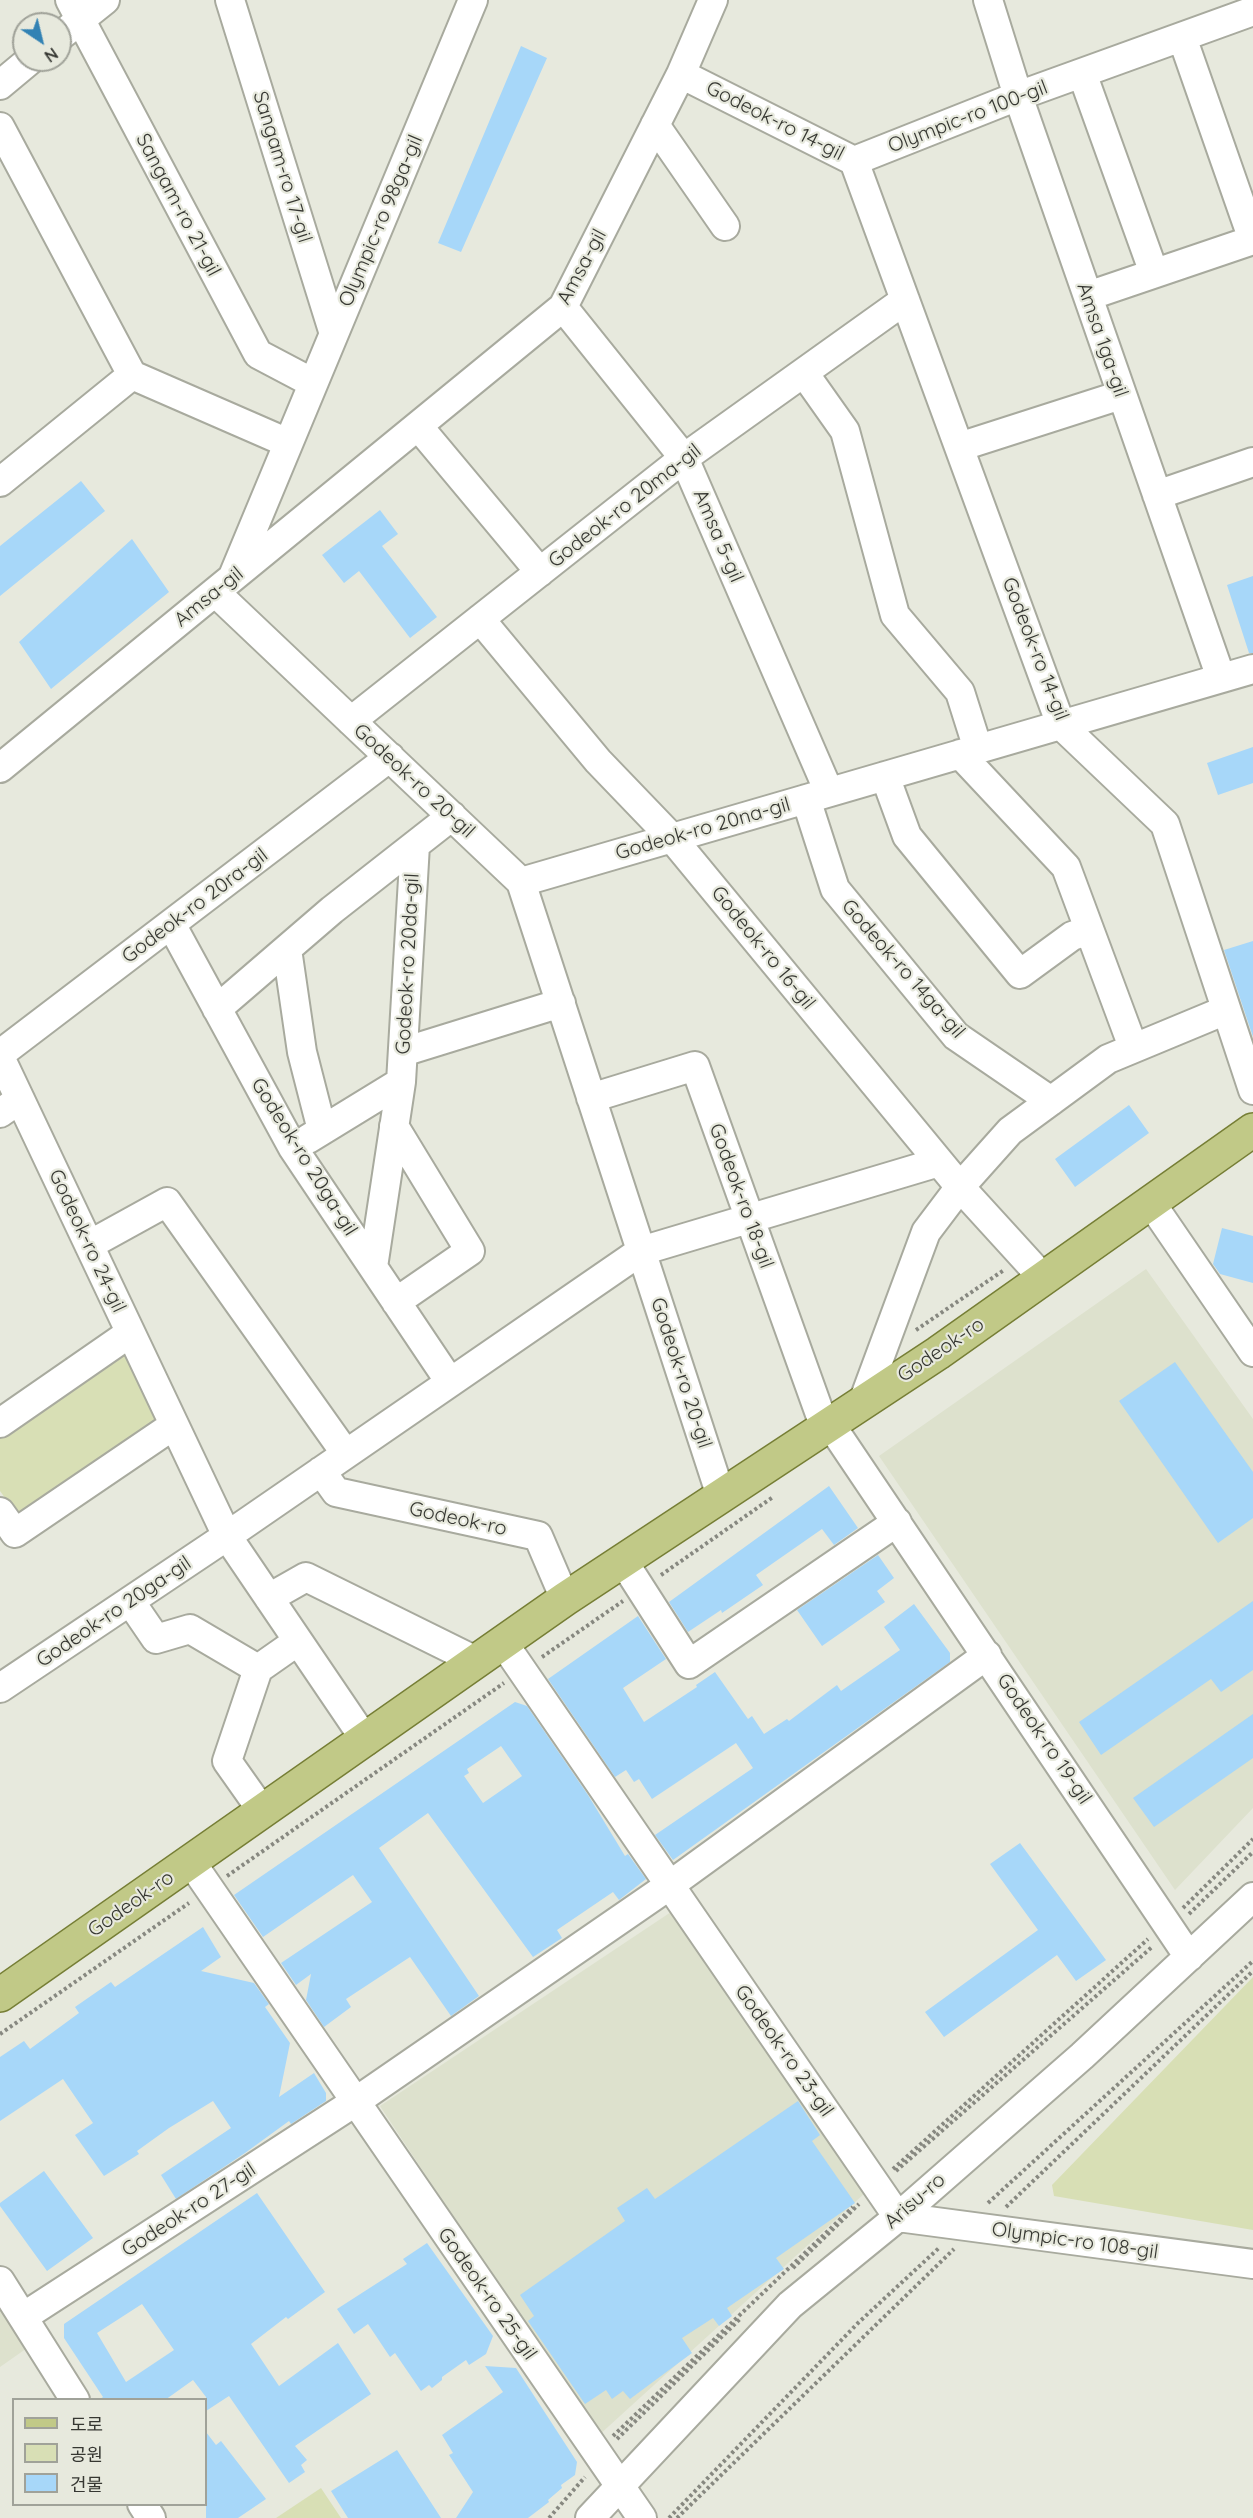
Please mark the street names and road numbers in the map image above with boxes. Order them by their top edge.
street label: Godeok-ro 14-gil [702,76,848,166]
street label: Olympic-ro 100-gil [885,76,1051,158]
street label: Sangam-ro 17-gil [248,88,316,246]
street label: Sangam-ro 21-gil [130,130,226,280]
street label: Olympic-ro 98ga-gil [334,132,428,310]
street label: Amsa-gil [552,225,612,309]
street label: Amsa 1ga-gil [1071,280,1133,400]
street label: Godeok-ro 20ma-gil [544,439,706,573]
street label: Amsa 5-gil [688,486,748,586]
street label: Amsa-gil [170,562,248,632]
street label: Godeok-ro 14-gil [997,574,1073,724]
street label: Godeok-ro 20-gil [348,719,480,843]
street label: Godeok-ro 20na-gil [613,793,793,865]
street label: Godeok-ro 20ra-gil [117,843,273,969]
street label: Godeok-ro 20da-gil [391,873,425,1055]
street label: Godeok-ro 16-gil [706,881,820,1015]
street label: Godeok-ro 14ga-gil [836,895,970,1043]
street label: Godeok-ro 20ga-gil [246,1074,362,1240]
street label: Godeok-ro 18-gil [704,1120,778,1272]
street label: Godeok-ro 24-gil [43,1166,131,1316]
street label: Godeok-ro 20-gil [645,1295,717,1451]
street label: Godeok-ro [893,1312,989,1388]
street label: Godeok-ro [407,1497,509,1541]
street label: Godeok-ro 20ga-gil [32,1551,196,1673]
street label: Godeok-ro 19-gil [991,1669,1097,1809]
street label: Godeok-ro [83,1866,179,1942]
street label: Godeok-ro 23-gil [730,1980,838,2122]
street label: Godeok-ro 27-gil [118,2158,260,2262]
street label: Arisu-ro [880,2168,950,2234]
street label: Olympic-ro 108-gil [990,2217,1160,2265]
street label: Godeok-ro 25-gil [432,2223,542,2365]

